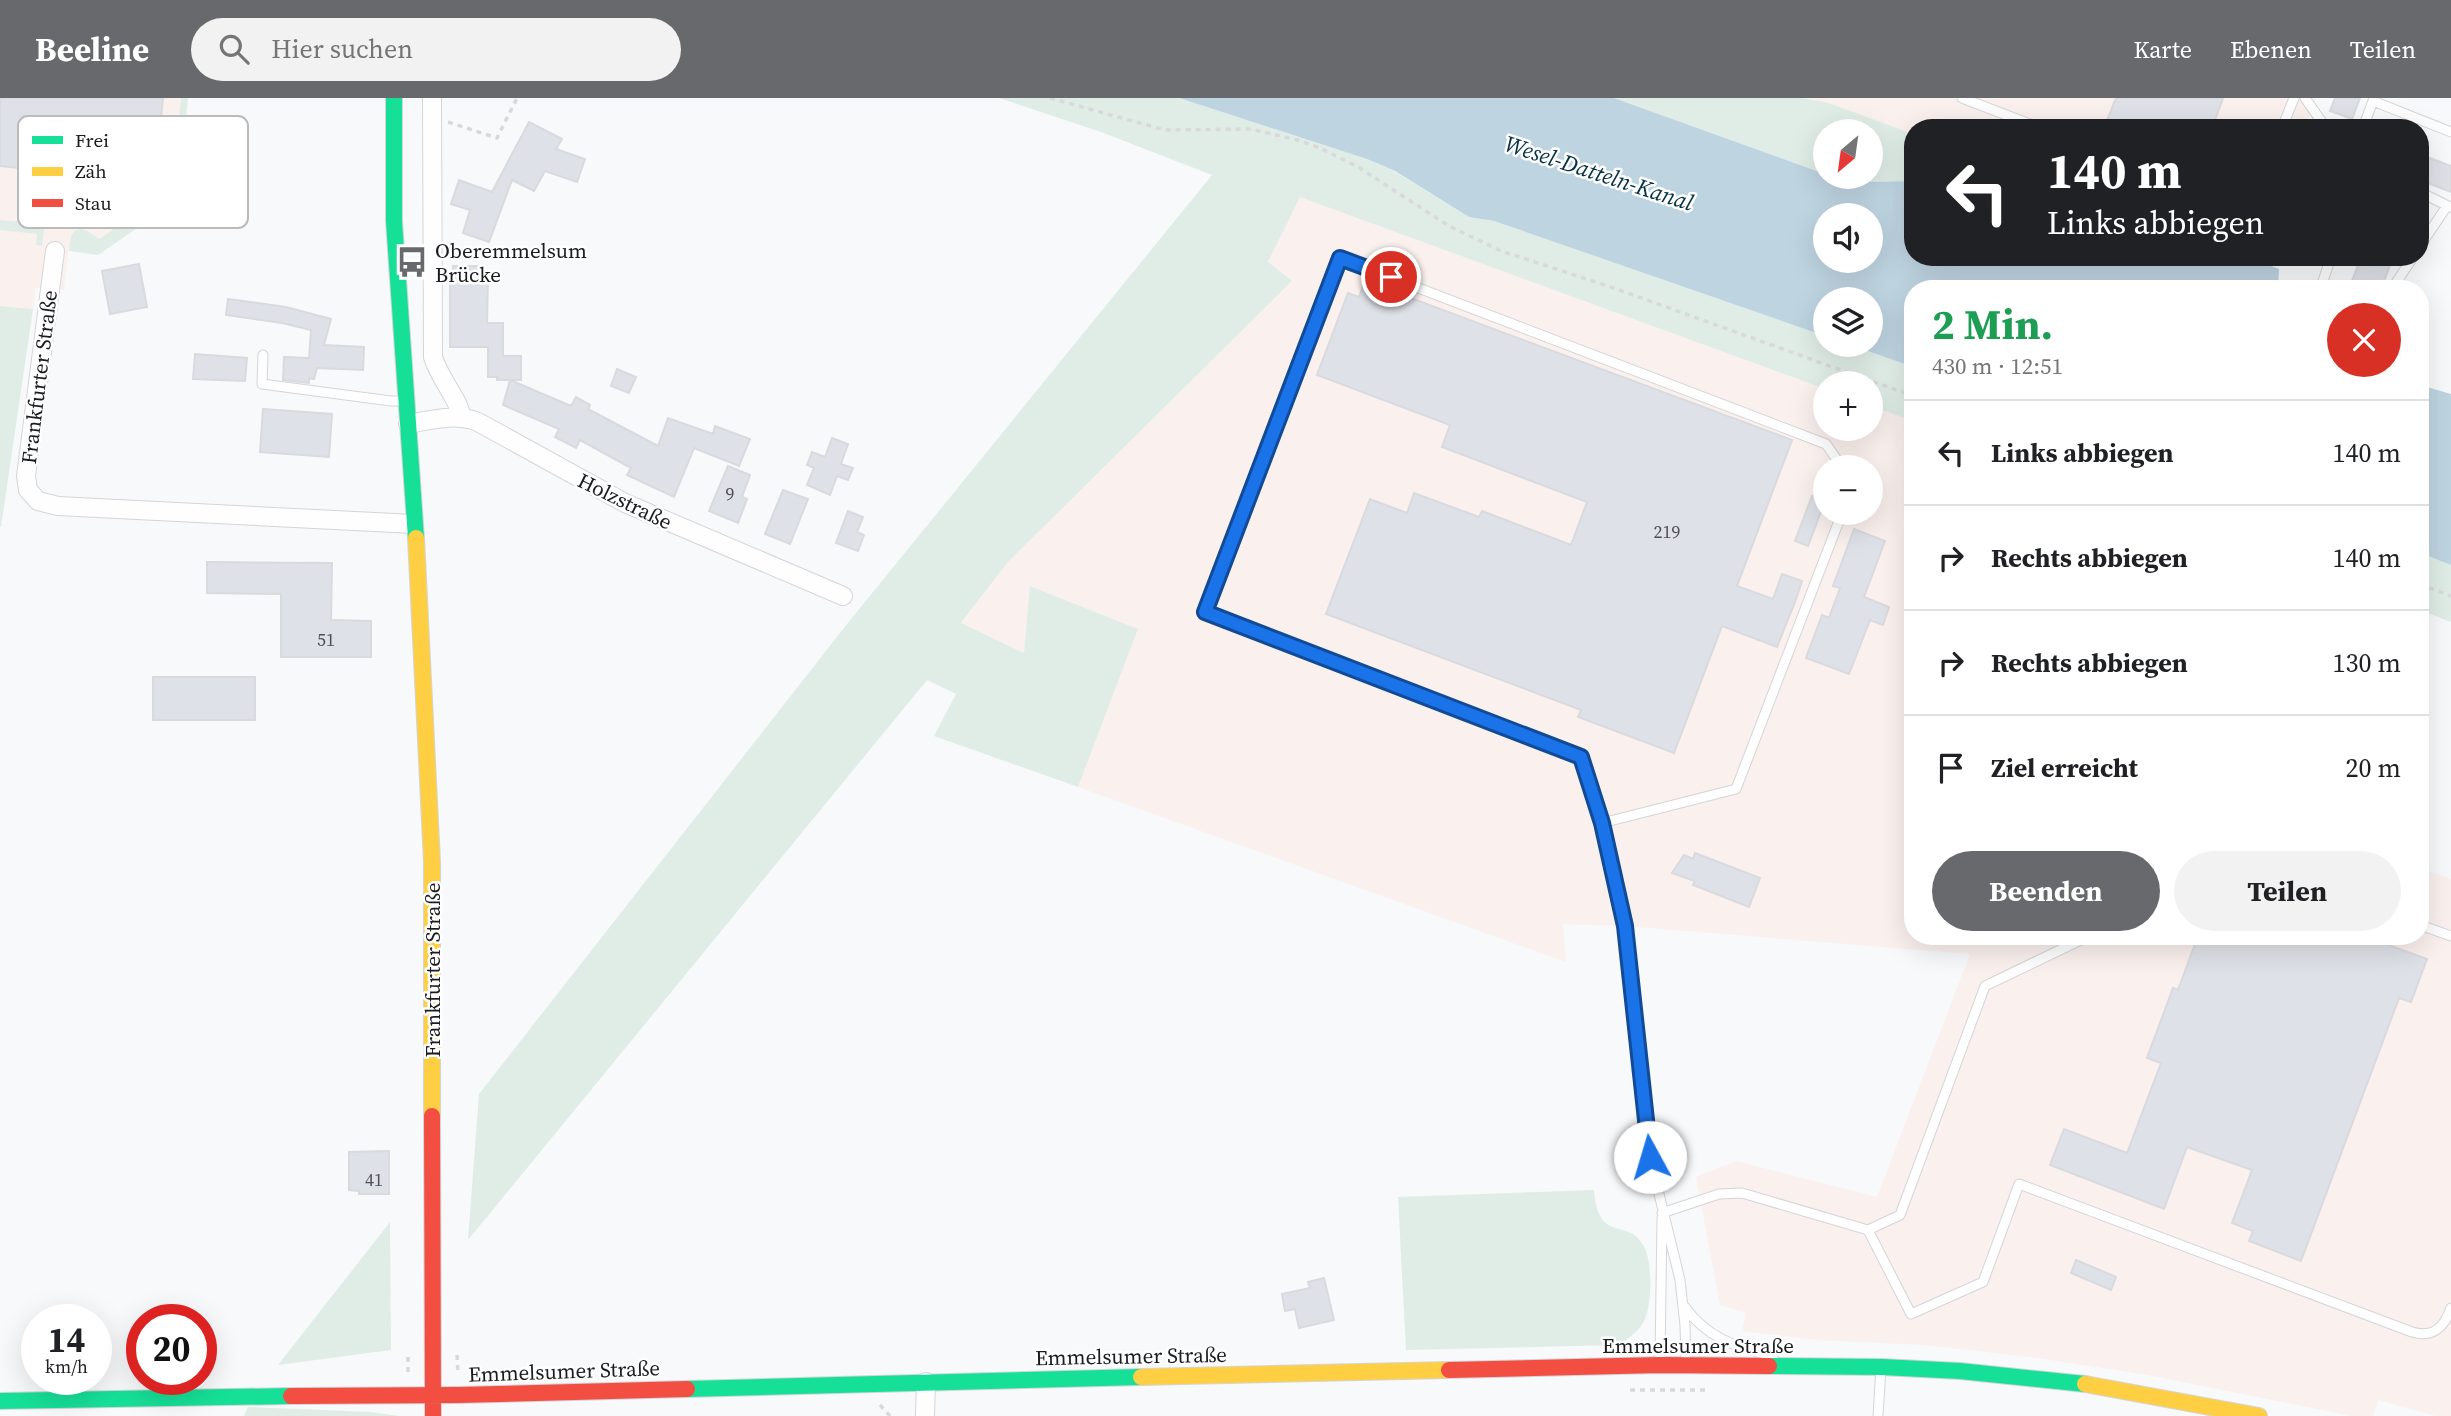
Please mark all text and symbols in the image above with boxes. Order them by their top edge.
search box [191,18,681,81]
text: Beeline [35,27,149,72]
icon: search [215,30,253,68]
text: Hier suchen [271,31,413,67]
text: Karte [2133,33,2192,66]
text: Ebenen [2230,33,2312,66]
text: Teilen [2350,33,2416,66]
legend [18,116,248,228]
north arrow [1813,119,1883,189]
map controls [1813,119,1883,525]
text: Frei [75,127,109,153]
water label: Wesel-Datteln-Kanal [1500,127,1698,219]
text: 140 m [2047,137,2182,204]
icon: left [1932,147,2023,238]
text: Zäh [75,158,107,184]
text: Stau [75,190,111,216]
text: Links abbiegen [2047,201,2264,245]
button: sound [1813,203,1883,273]
place label: Oberemmelsum Brücke [435,236,587,289]
bus stop icon: Oberemmelsum Brücke [395,245,429,279]
pin [1361,247,1421,307]
icon: arrive [1372,258,1410,296]
button: layers [1813,287,1883,357]
street label: Frankfurter Straße [14,288,64,466]
text: 2 Min. [1932,295,2053,353]
button: close [2327,303,2401,377]
text: 430 m · 12:51 [1932,350,2063,382]
button: + [1813,371,1883,441]
icon: left [1932,434,1970,472]
text: Links abbiegen [1991,435,2174,471]
text: 140 m [2333,435,2401,471]
button: − [1813,455,1883,525]
street label: Holzstraße [573,466,677,536]
house number: 9 [726,481,735,506]
house number: 219 [1654,519,1681,544]
icon: right [1932,539,1970,577]
text: Rechts abbiegen [1991,540,2188,576]
text: 140 m [2333,540,2401,576]
house number: 51 [317,627,335,652]
icon: right [1932,644,1970,682]
text: Rechts abbiegen [1991,645,2188,681]
text: 130 m [2333,645,2401,681]
icon: arrive [1932,749,1970,787]
text: Ziel erreicht [1991,750,2138,786]
text: 20 m [2346,750,2401,786]
button: Beenden [1932,851,2160,931]
button: Teilen [2174,851,2401,931]
street label: Frankfurter Straße [418,882,447,1058]
position arrow [1613,1120,1687,1194]
house number: 41 [365,1167,383,1192]
speed limit sign: 20 [126,1304,217,1395]
text: 14 [48,1316,85,1364]
street label: Emmelsumer Straße [1602,1331,1794,1360]
street label: Emmelsumer Straße [1035,1340,1227,1372]
street label: Emmelsumer Straße [468,1353,660,1389]
text: km/h [45,1354,88,1379]

